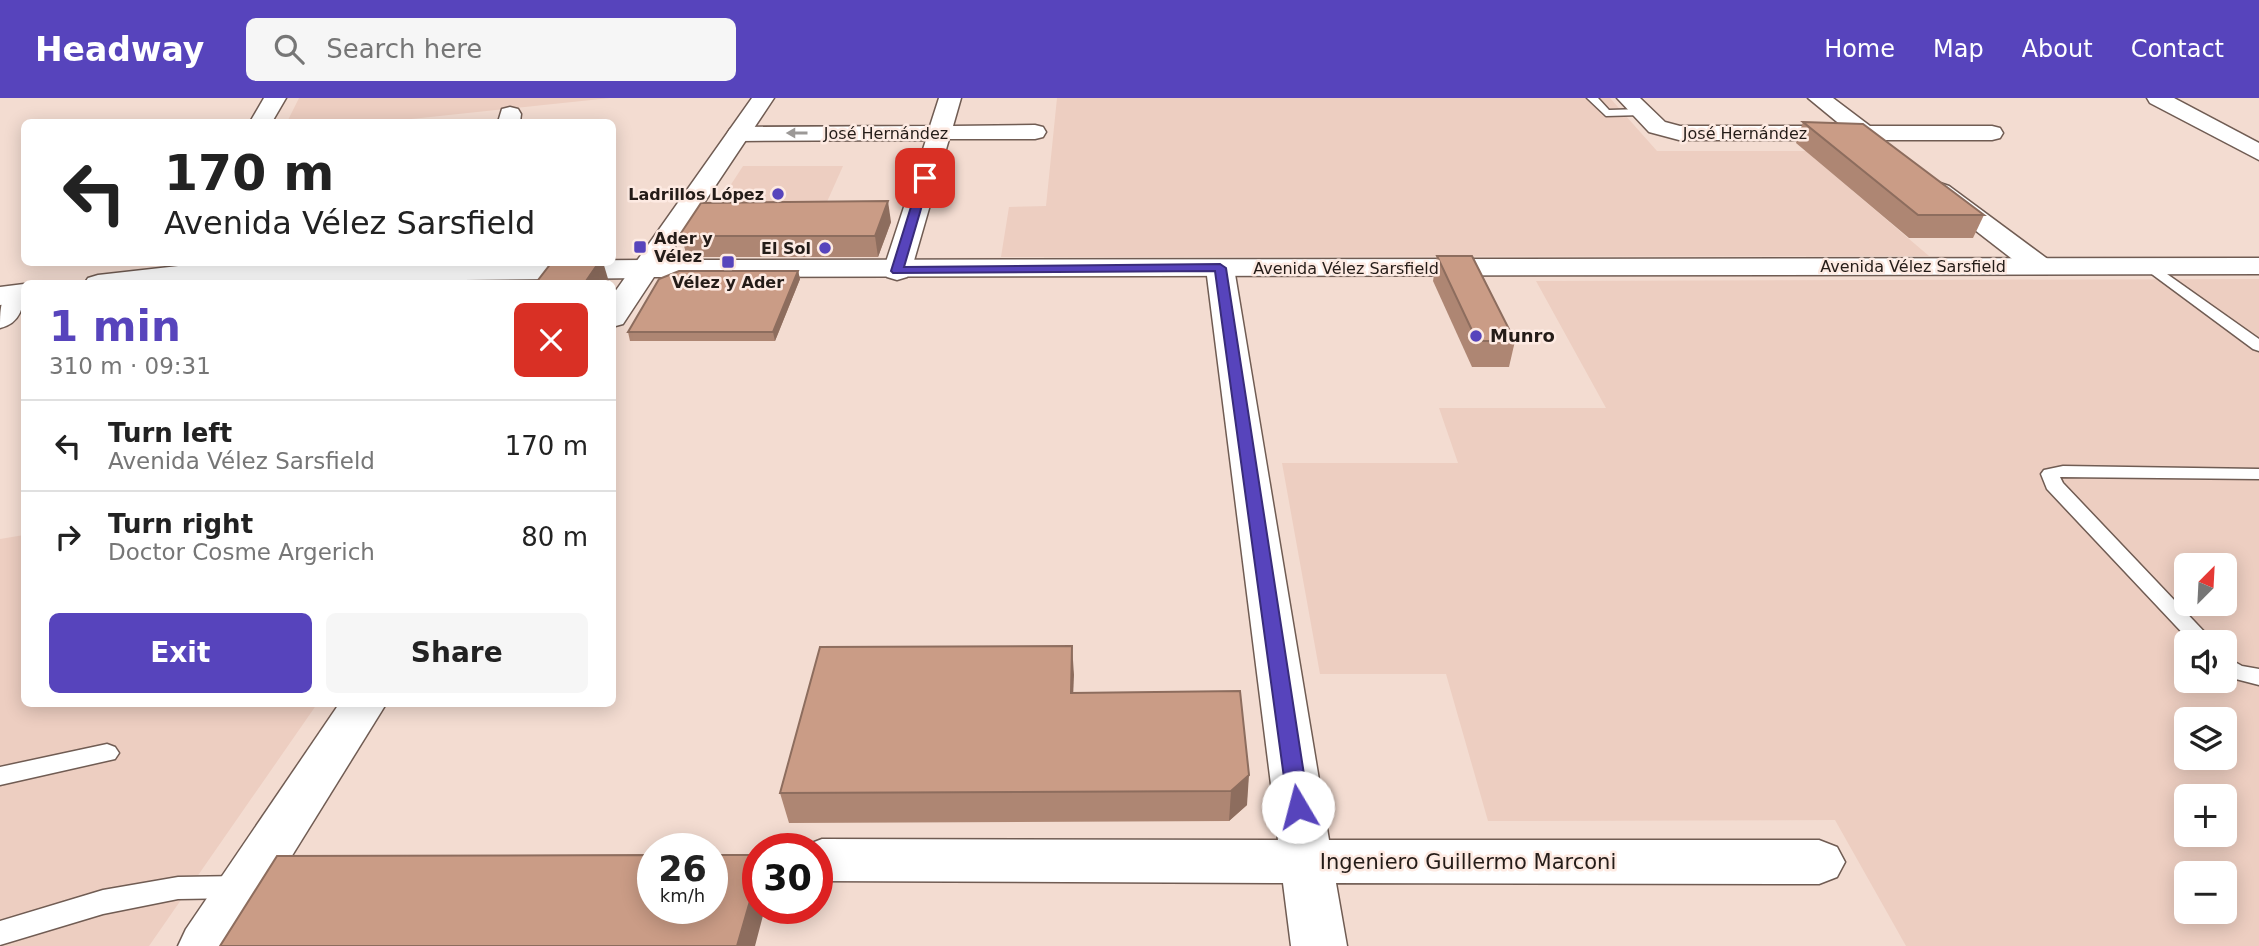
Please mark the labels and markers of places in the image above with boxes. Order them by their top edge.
pin [895,148,955,208]
place label: Ladrillos López [628,185,764,204]
marker: Ladrillos López [770,186,786,202]
place label: Ader y Vélez [654,229,713,266]
marker: Ader y Vélez [632,239,648,255]
place label: El Sol [761,239,811,258]
marker: El Sol [817,240,833,256]
marker: Vélez y Ader [720,254,736,270]
place label: Vélez y Ader [672,273,784,292]
place label: Munro [1490,325,1555,346]
marker: Munro [1468,328,1484,344]

